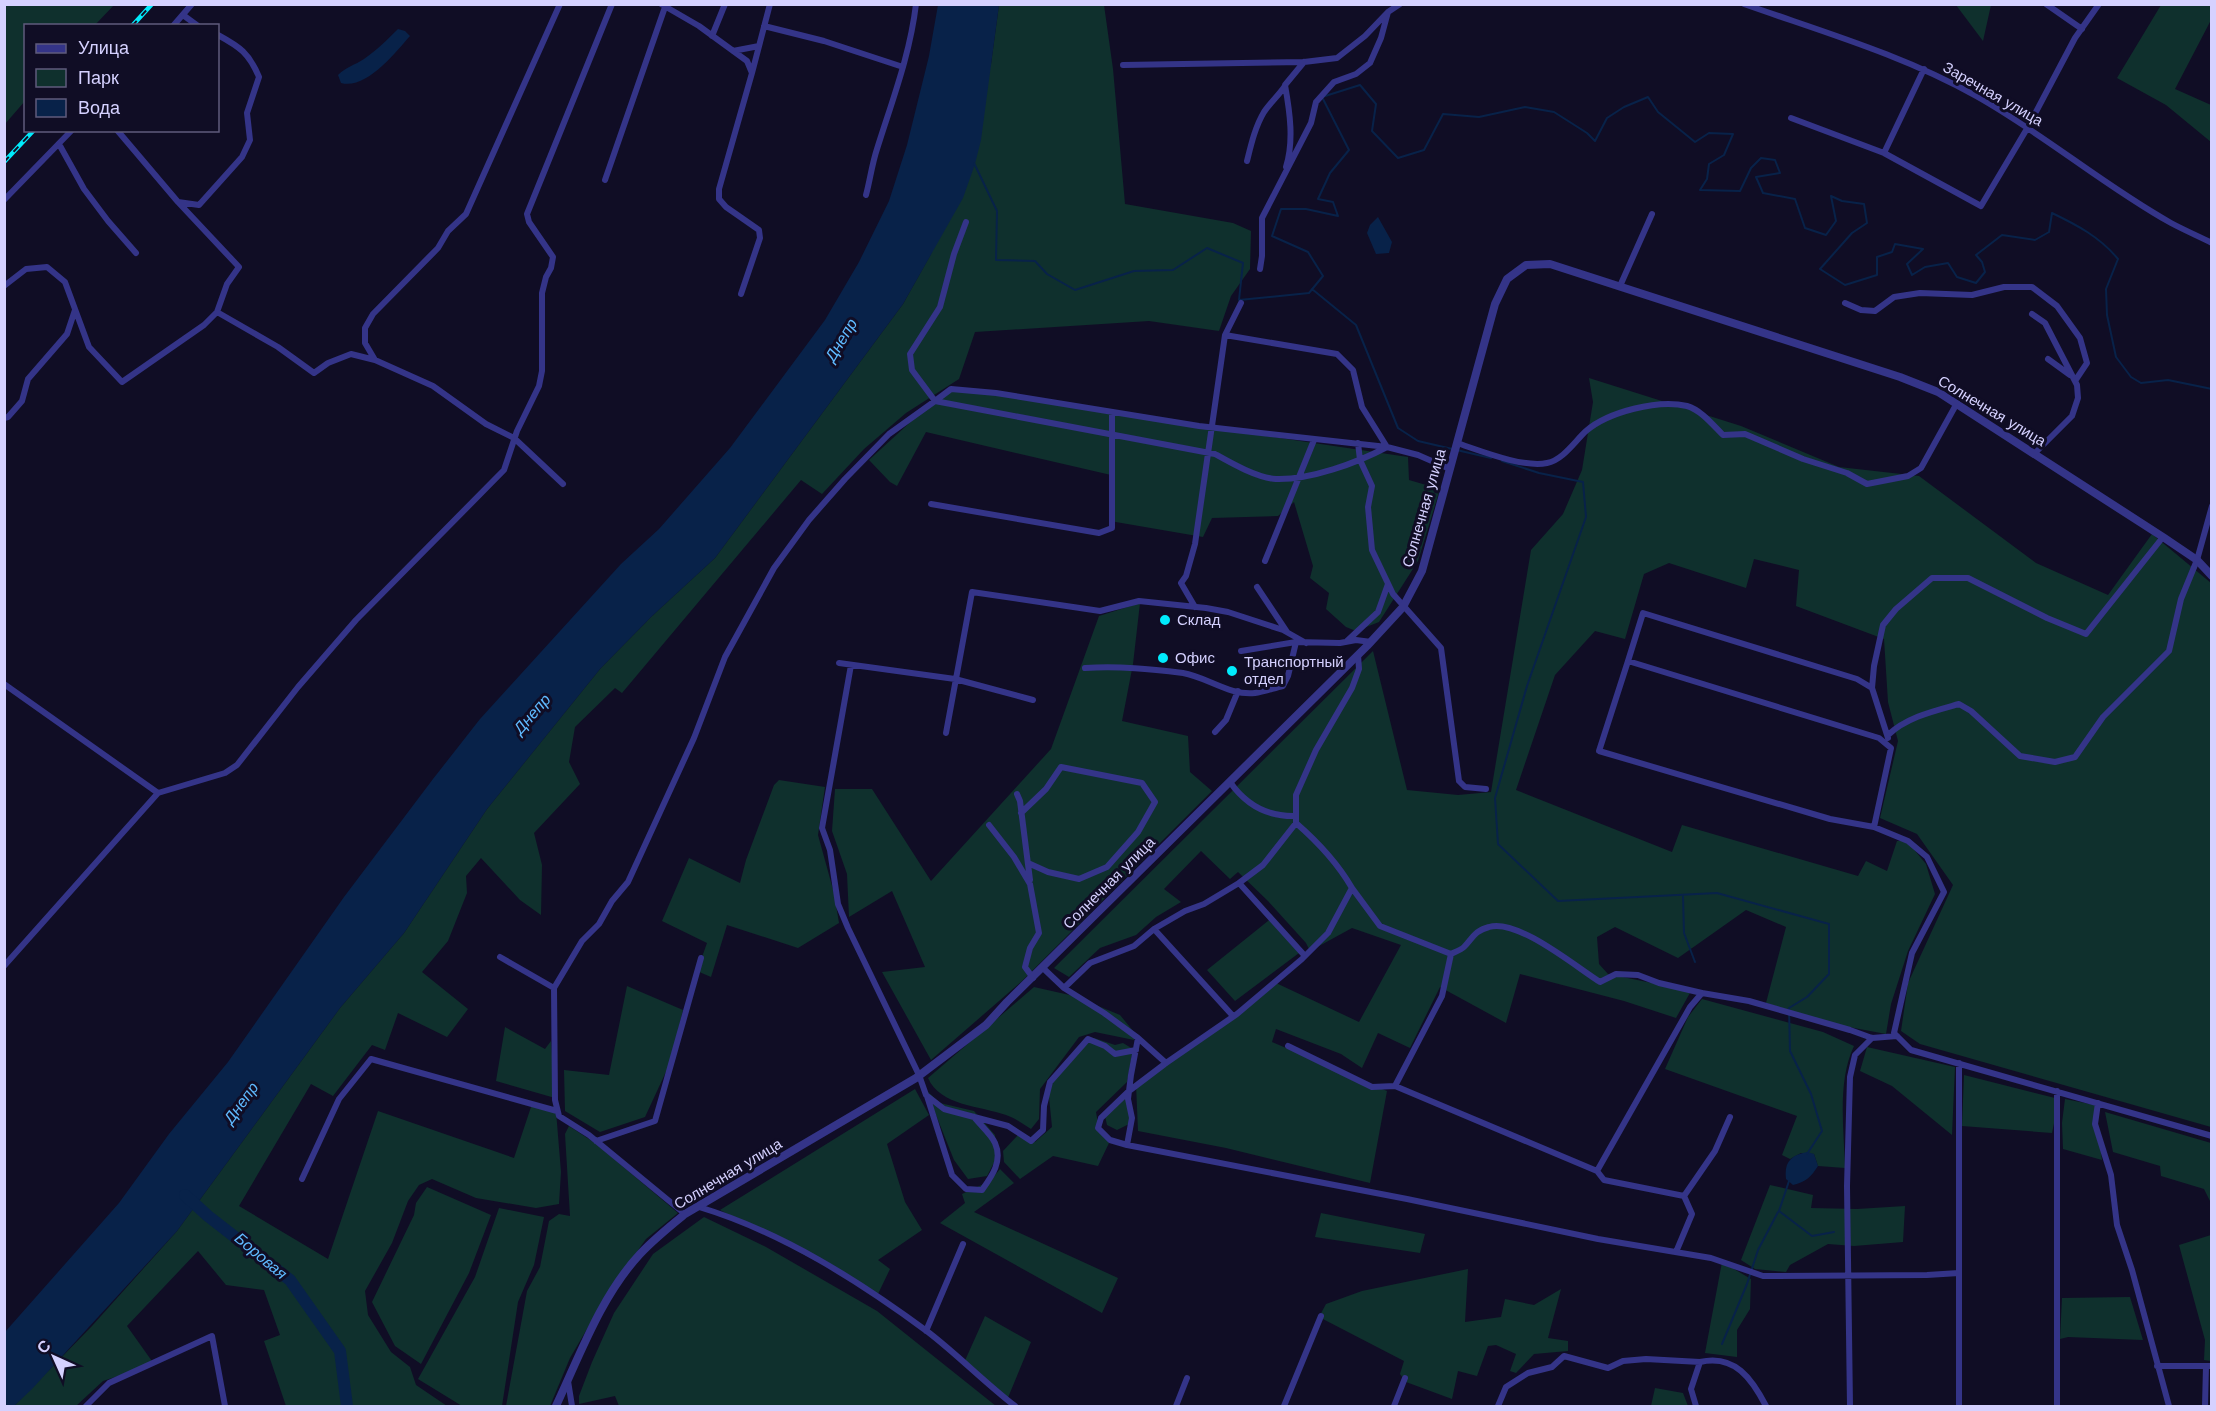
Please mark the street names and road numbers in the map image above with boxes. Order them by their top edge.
street label: Заречная улица [1940,58,2047,130]
street label: Солнечная улица [1935,372,2050,451]
street label: Солнечная улица [1398,446,1450,569]
street label: Солнечная улица [1059,833,1159,933]
street label: Солнечная улица [671,1134,786,1213]

